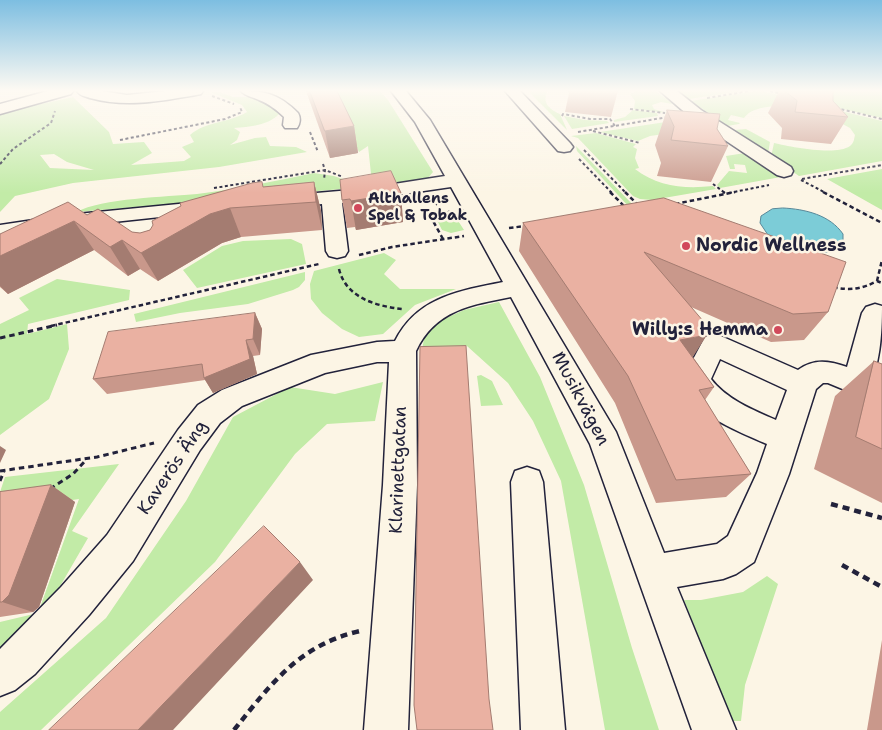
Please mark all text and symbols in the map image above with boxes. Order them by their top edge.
place label: Althallens Spel & Tobak [368,190,467,225]
marker: Althallens Spel & Tobak [352,202,364,214]
place label: Nordic Wellness [696,235,846,257]
marker: Nordic Wellness [680,240,692,252]
place label: Willy:s Hemma [632,319,768,341]
marker: Willy:s Hemma [772,324,784,336]
street label: Musikvägen [546,348,614,450]
street label: Klarinettgatan [386,406,412,534]
street label: Kaverös Äng [134,417,212,519]

